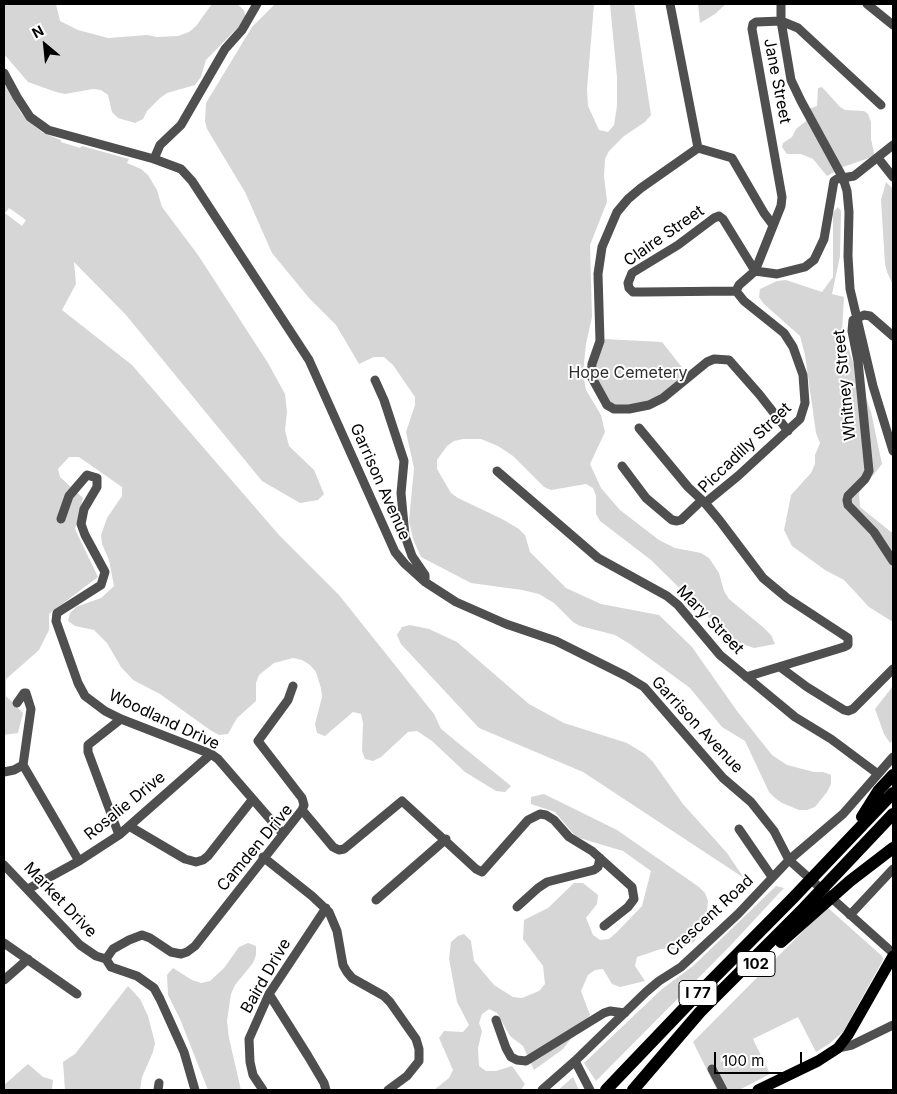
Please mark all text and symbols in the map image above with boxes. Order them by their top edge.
north arrow [20,20,70,70]
text: N [29,21,46,41]
street label: Jane Street [759,37,795,125]
street label: Claire Street [620,201,708,271]
street label: Whitney Street [830,329,860,441]
park label: Hope Cemetery [568,363,688,383]
street label: Piccadilly Street [695,399,795,497]
street label: Garrison Avenue [346,421,414,543]
street label: Mary Street [672,582,748,658]
street label: Garrison Avenue [647,673,747,777]
street label: Woodland Drive [105,686,223,754]
street label: Rosalie Drive [81,768,169,844]
street label: Camden Drive [213,801,297,895]
street label: Market Drive [19,858,101,942]
street label: Crescent Road [663,871,757,961]
street label: Baird Drive [237,935,295,1017]
road number: 102 [737,952,775,976]
road number: I 77 [679,980,717,1006]
scale bar [717,1042,804,1074]
text: 100 m [722,1051,764,1070]

